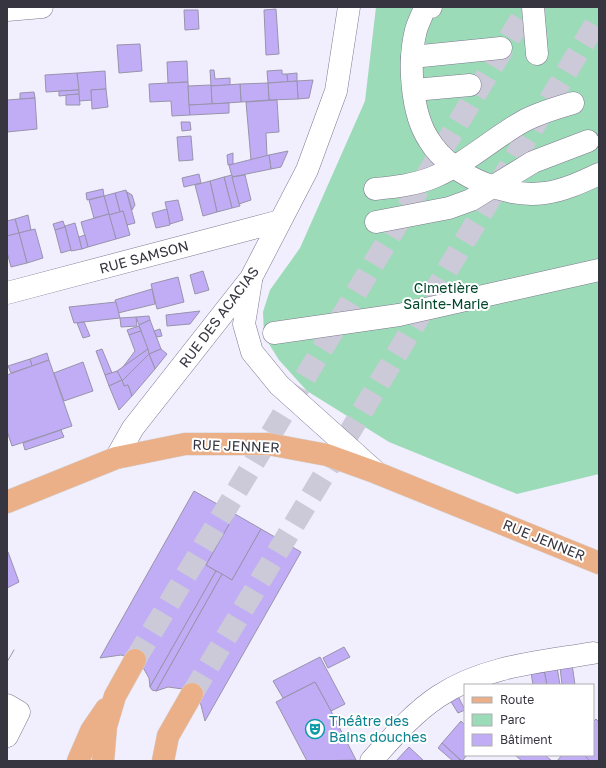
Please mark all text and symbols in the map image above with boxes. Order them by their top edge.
street label: RUE SAMSON [97,236,190,277]
street label: RUE DES ACACIAS [175,263,262,371]
park label: Cimetière Sainte-Marie [403,279,489,312]
street label: RUE JENNER [192,435,280,456]
street label: RUE JENNER [501,515,588,564]
legend [464,684,594,756]
text: Route [500,692,534,707]
place label: Théâtre des Bains douches [329,712,427,745]
text: Parc [500,712,526,727]
theatre icon: Théâtre des Bains douches [304,718,326,740]
text: Bâtiment [500,732,553,747]

